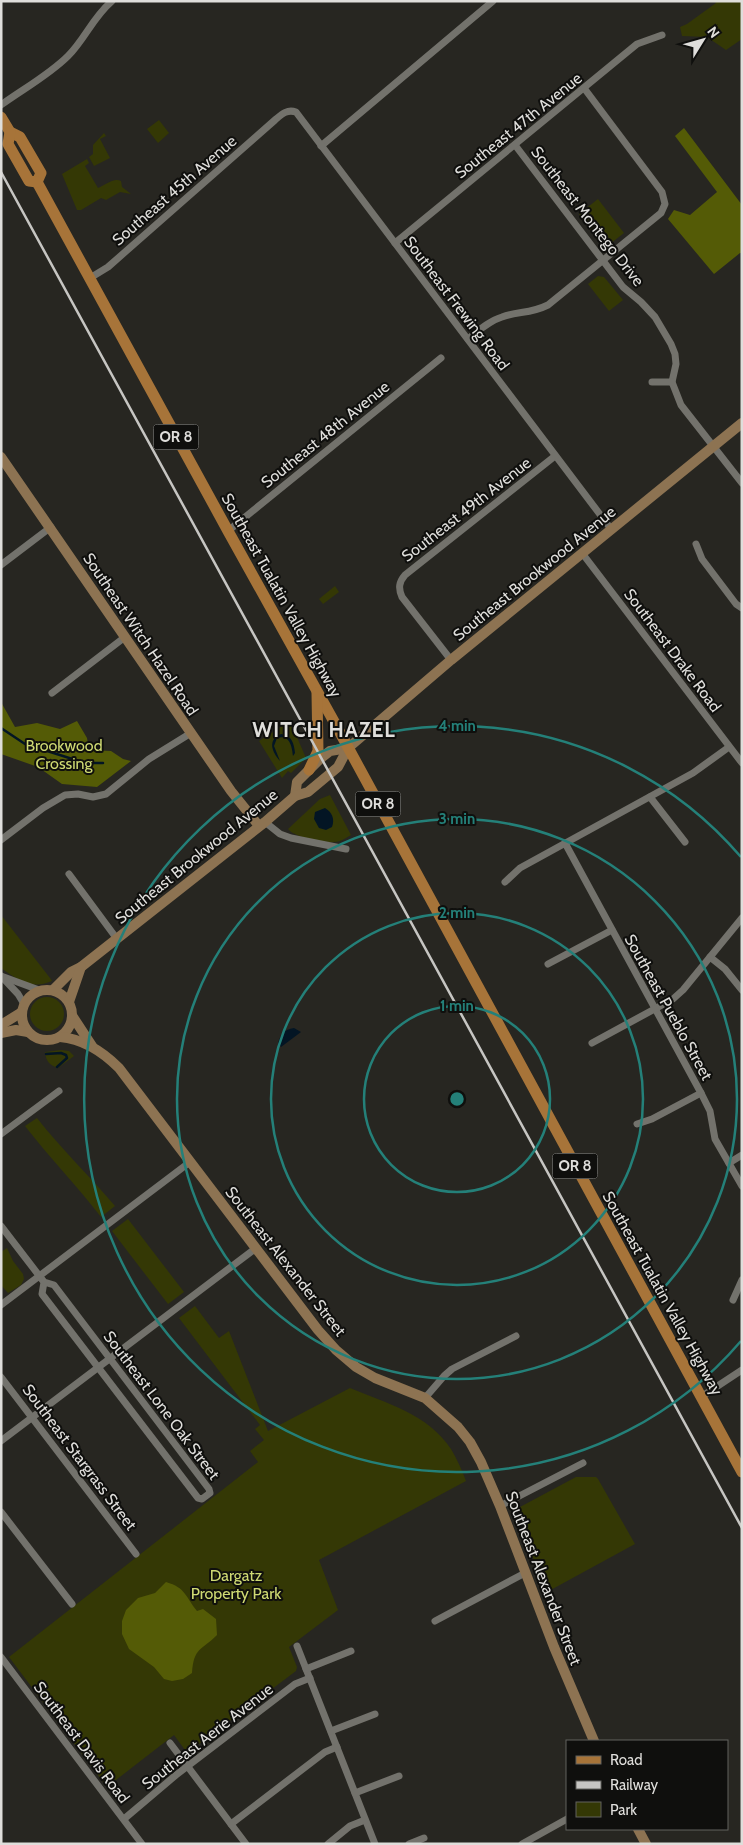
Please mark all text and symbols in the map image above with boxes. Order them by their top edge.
north arrow [678,15,728,65]
text: N [703,23,724,42]
street label: Southeast 47th Avenue [451,68,586,182]
street label: Southeast 45th Avenue [108,131,240,250]
street label: Southeast Montego Drive [527,143,648,290]
street label: Southeast Frewing Road [400,233,513,374]
street label: Southeast 48th Avenue [257,377,393,492]
road number: OR 8 [154,424,198,450]
street label: Southeast 49th Avenue [398,453,535,566]
street label: Southeast Tualatin Valley Highway [218,490,346,700]
street label: Southeast Brookwood Avenue [449,502,619,645]
street label: Southeast Witch Hazel Road [79,549,202,719]
street label: Southeast Drake Road [620,585,725,716]
district label: WITCH HAZEL [252,717,396,742]
text: 4 min [438,717,476,735]
park label: Brookwood Crossing [25,736,103,773]
street label: Southeast Brookwood Avenue [111,785,281,928]
road number: OR 8 [356,792,400,816]
text: 3 min [439,810,475,828]
text: 2 min [439,904,475,922]
street label: Southeast Pueblo Street [621,931,717,1084]
text: 1 min [440,997,474,1015]
centre of rings [448,1090,466,1108]
road number: OR 8 [552,1154,598,1178]
street label: Southeast Alexander Street [221,1183,350,1340]
street label: Southeast Tualatin Valley Highway [599,1188,727,1398]
street label: Southeast Lone Oak Street [99,1327,224,1484]
street label: Southeast Stargrass Street [19,1381,141,1534]
street label: Southeast Alexander Street [502,1489,586,1668]
park label: Dargatz Property Park [191,1566,282,1603]
street label: Southeast Davis Road [30,1678,133,1807]
street label: Southeast Aerie Avenue [138,1679,277,1793]
legend [566,1740,728,1830]
text: Road [610,1751,643,1769]
text: Railway [610,1776,659,1794]
text: Park [610,1801,637,1819]

